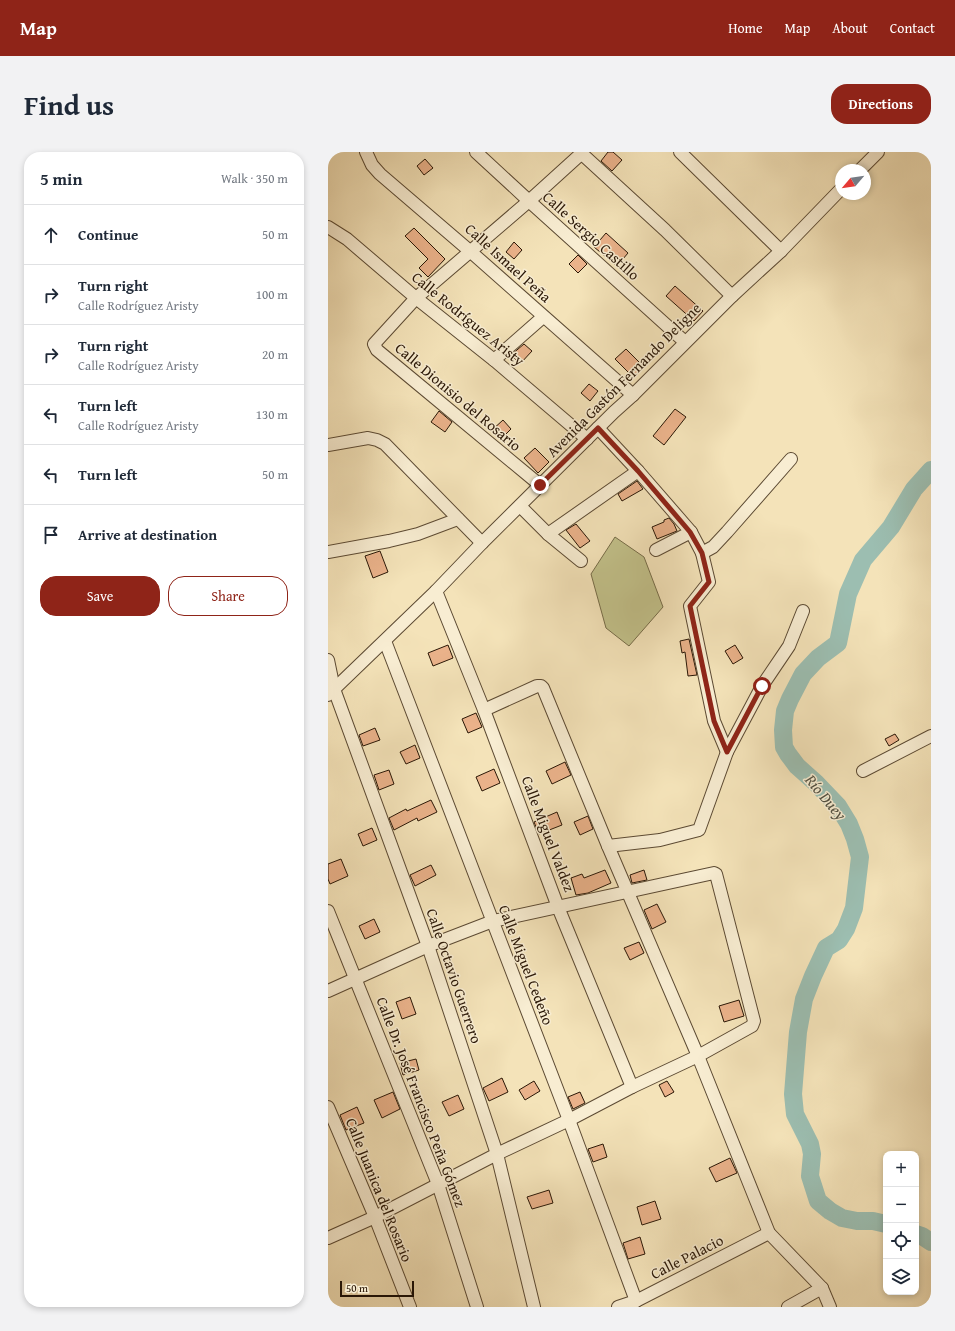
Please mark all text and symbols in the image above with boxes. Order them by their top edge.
text: Map [20,14,57,42]
text: Home [728,18,763,38]
text: Map [785,18,810,38]
text: About [832,18,868,38]
text: Contact [890,18,935,38]
text: Find us [24,84,114,125]
button: Directions [831,84,931,124]
north arrow [835,164,871,200]
text: 5 min [40,166,82,191]
text: Walk · 350 m [221,169,288,188]
street label: Calle Sergio Castillo [538,186,645,285]
street label: Calle Ismael Peña [461,218,556,307]
icon: ahead [40,224,62,246]
text: Continue [78,224,139,245]
text: 50 m [262,225,288,244]
street label: Calle Rodríguez Aristy [408,267,529,371]
text: Turn right [78,275,149,296]
icon: right [40,284,62,306]
text: 100 m [256,285,288,304]
text: Calle Rodríguez Aristy [78,296,199,315]
street label: Avenida Gastón Fernando Deligne [542,298,705,461]
text: Turn right [78,335,149,356]
street label: Calle Dionisio del Rosario [391,338,526,456]
icon: right [40,344,62,366]
text: 20 m [262,345,288,364]
text: Calle Rodríguez Aristy [78,356,199,375]
text: Turn left [78,395,137,416]
icon: left [40,404,62,426]
text: 130 m [256,405,288,424]
text: Calle Rodríguez Aristy [78,416,199,435]
icon: left [40,464,62,486]
text: Turn left [78,464,137,485]
text: 50 m [262,465,288,484]
route end [531,476,549,494]
icon: arrive [40,524,62,546]
text: Arrive at destination [78,524,217,545]
button: Save [40,576,160,616]
button: Share [168,576,288,616]
route start [753,677,771,695]
water label: Río Duey [799,768,853,826]
street label: Calle Miguel Valdez [517,773,580,895]
street label: Calle Miguel Cedeño [494,902,559,1028]
street label: Calle Octavio Guerrero [422,906,488,1046]
street label: Calle Dr. José Francisco Peña Gómez [372,994,471,1210]
street label: Calle Juanica del Rosario [341,1115,418,1265]
map controls [883,1151,919,1295]
button: + [883,1151,919,1187]
button: − [883,1187,919,1223]
button: locate [883,1223,919,1259]
street label: Calle Palacio [647,1229,727,1284]
button: layers [883,1259,919,1295]
scale bar [340,1279,414,1298]
text: 50 m [346,1280,368,1296]

